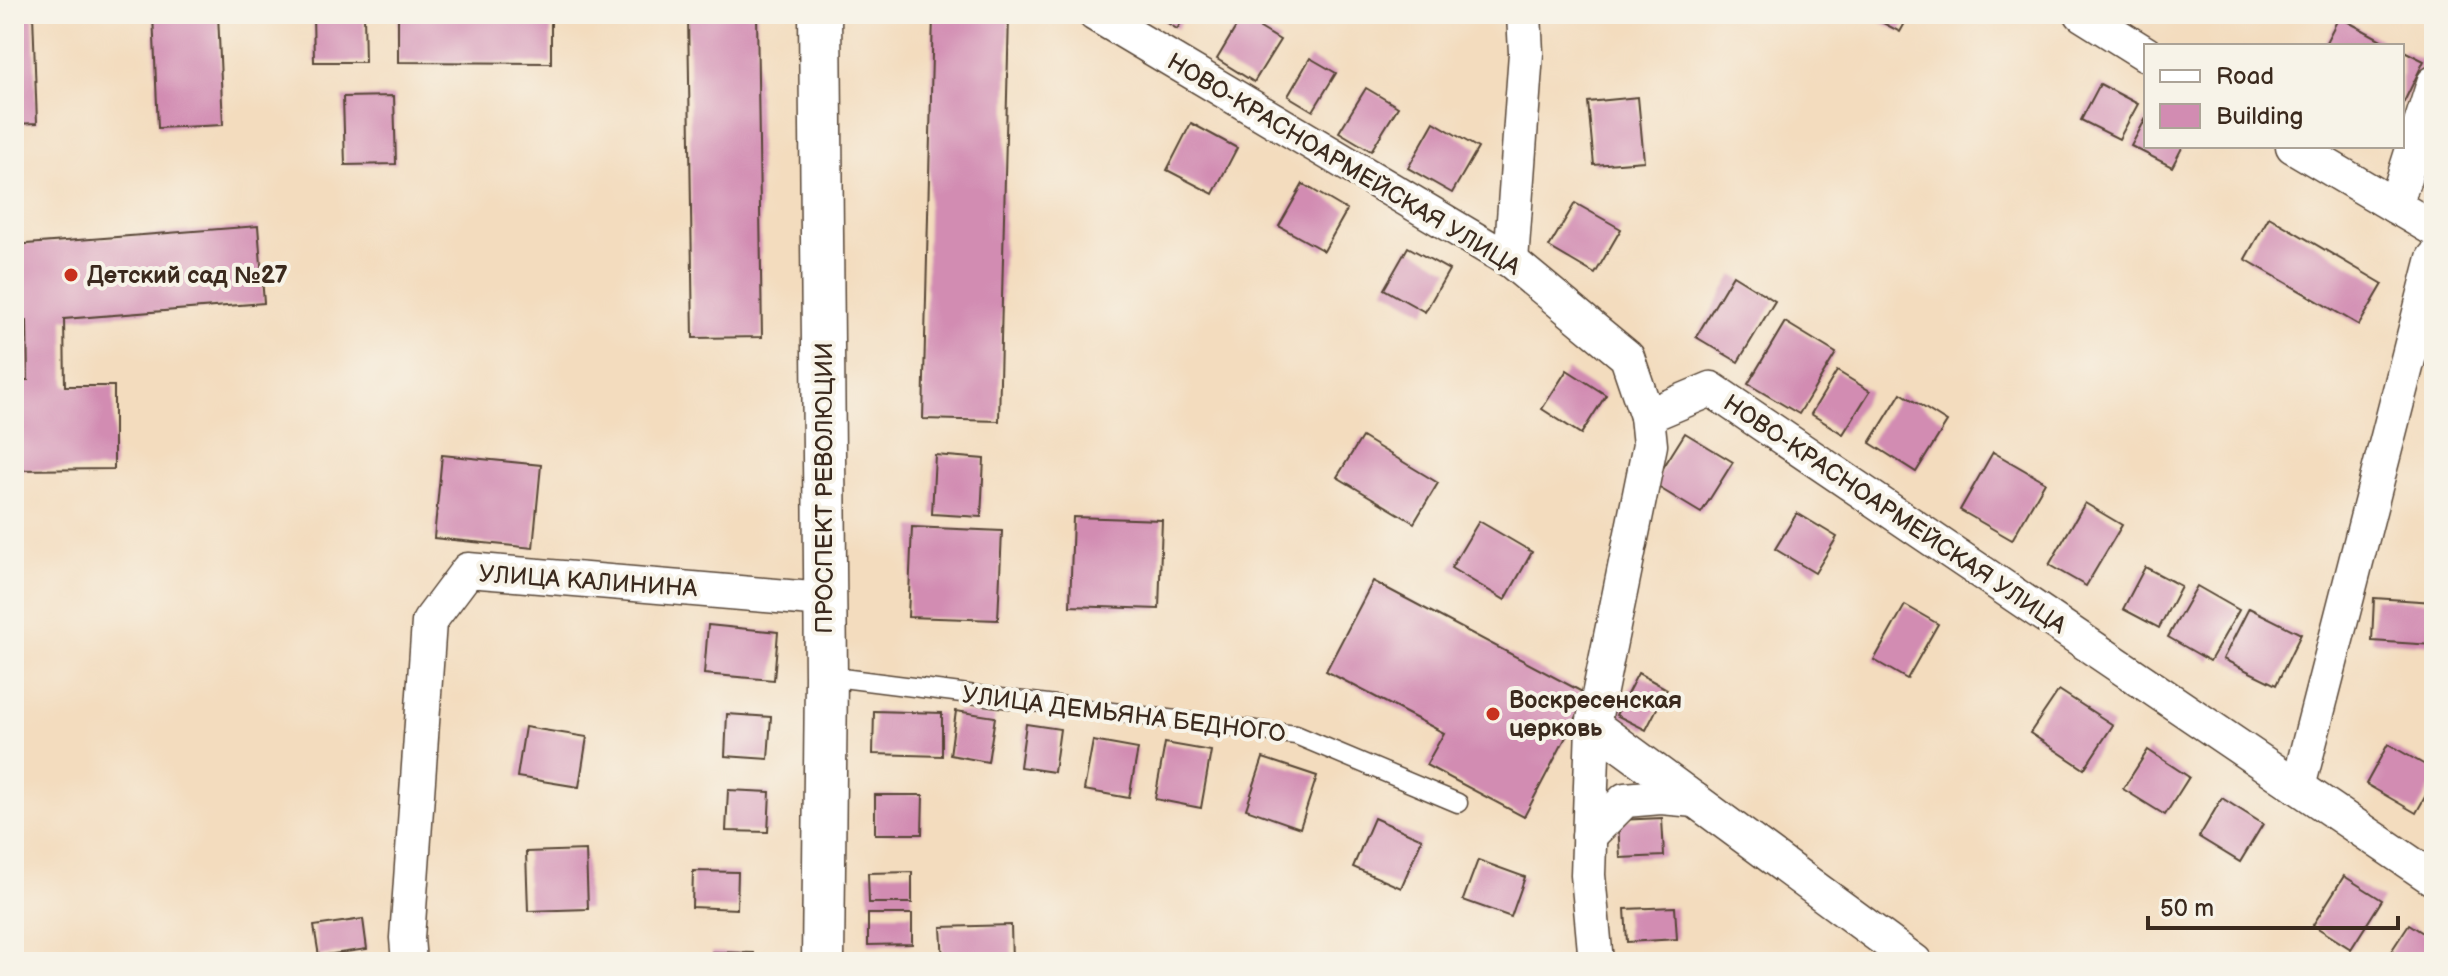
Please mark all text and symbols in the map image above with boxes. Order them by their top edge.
legend [2144,44,2404,148]
street label: НОВО-КРАСНОАРМЕЙСКАЯ УЛИЦА [1162,47,1526,282]
text: Road [2216,62,2274,91]
text: Building [2216,102,2303,131]
place label: Детский сад №27 [87,261,288,290]
marker: Детский сад №27 [62,266,80,284]
street label: ПРОСПЕКТ РЕВОЛЮЦИИ [810,342,839,634]
street label: НОВО-КРАСНОАРМЕЙСКАЯ УЛИЦА [1718,389,2072,640]
street label: УЛИЦА КАЛИНИНА [478,559,699,604]
street label: УЛИЦА ДЕМЬЯНА БЕДНОГО [961,680,1287,749]
place label: Воскресенская церковь [1509,686,1682,743]
marker: Воскресенская церковь [1484,705,1502,723]
scale bar [2148,880,2398,930]
text: 50 m [2160,894,2214,923]

